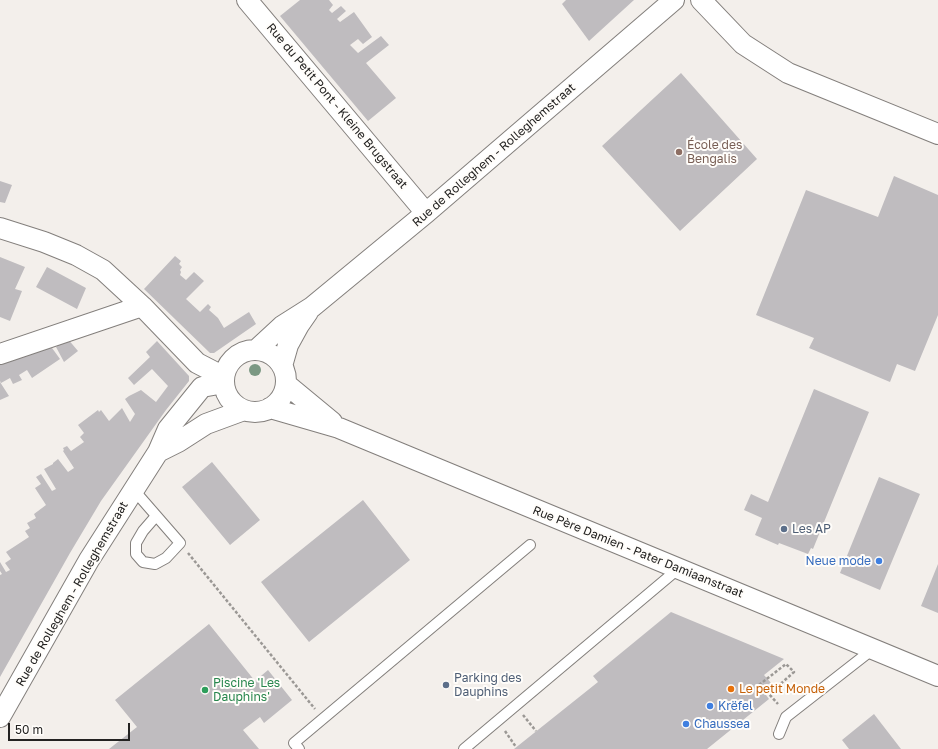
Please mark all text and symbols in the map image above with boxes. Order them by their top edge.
street label: Rue du Petit Pont - Kleine Brugstraat [263,20,411,192]
street label: Rue de Rolleghem - Rolleghemstraat [410,80,578,230]
place label: École des Bengalis [687,138,742,166]
marker: École des Bengalis [674,147,684,157]
street label: Rue de Rolleghem - Rolleghemstraat [13,499,131,689]
street label: Rue Père Damien - Pater Damiaanstraat [531,503,745,601]
place label: Les AP [792,522,831,536]
marker: Les AP [779,524,789,534]
place label: Neue mode [806,554,871,568]
marker: Neue mode [874,556,884,566]
place label: Parking des Dauphins [454,671,522,699]
place label: Piscine 'Les Dauphins' [213,676,280,704]
marker: Parking des Dauphins [441,680,451,690]
place label: Le petit Monde [739,682,825,696]
marker: Le petit Monde [726,684,736,694]
marker: Piscine 'Les Dauphins' [200,685,210,695]
place label: Krëfel [718,699,753,713]
marker: Krëfel [705,701,715,711]
scale bar [10,715,132,741]
place label: Chaussea [694,717,750,731]
marker: Chaussea [681,719,691,729]
text: 50 m [15,722,43,737]

